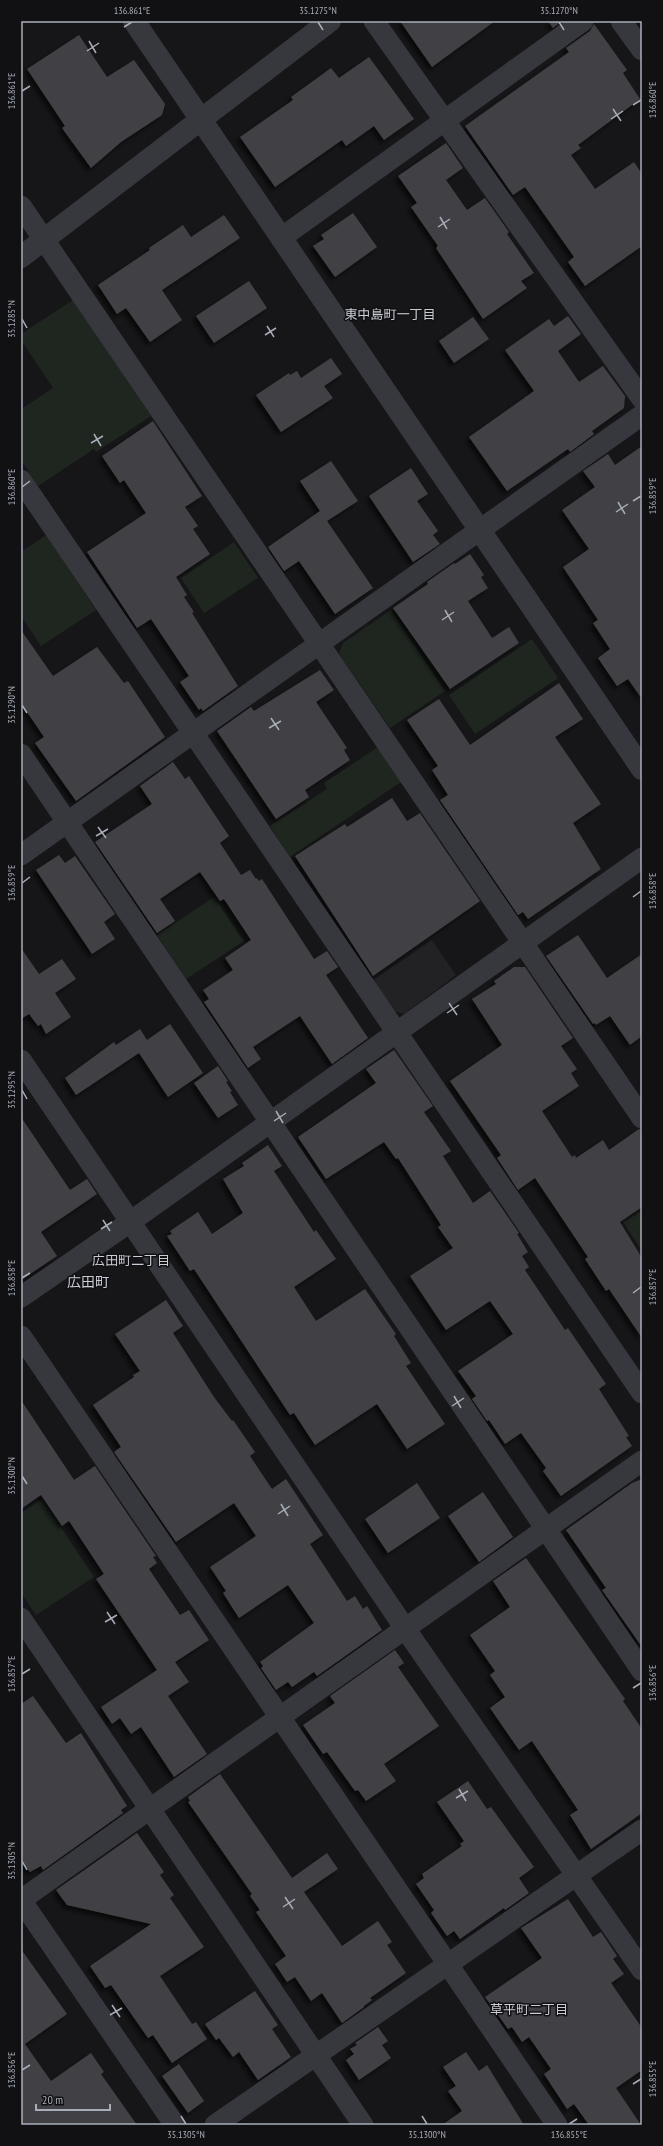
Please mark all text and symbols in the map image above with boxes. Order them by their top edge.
text: 136.861°E [114,4,150,17]
text: 35.1275°N [299,4,337,17]
text: 35.1270°N [540,4,578,17]
text: 136.861°E [5,73,18,109]
text: 136.860°E [646,82,659,118]
text: 35.1285°N [5,300,18,338]
district label: 東中島町一丁目 [344,306,436,323]
text: 136.860°E [5,469,18,505]
text: 136.859°E [646,478,659,514]
text: 35.1290°N [5,686,18,724]
text: 136.859°E [5,865,18,901]
text: 136.858°E [646,873,659,909]
text: 35.1295°N [5,1071,18,1109]
district label: 広田町二丁目 [92,1252,170,1269]
text: 136.858°E [5,1260,18,1296]
text: 136.857°E [646,1269,659,1305]
district label: 広田町 [67,1273,109,1291]
text: 35.1300°N [5,1457,18,1495]
text: 136.857°E [5,1656,18,1692]
text: 136.856°E [646,1665,659,1701]
text: 35.1305°N [5,1842,18,1880]
district label: 草平町二丁目 [490,2001,568,2018]
text: 136.856°E [5,2052,18,2088]
text: 136.855°E [646,2061,659,2097]
scale bar [36,2086,110,2112]
text: 20 m [42,2092,63,2107]
text: 35.1305°N [167,2128,205,2141]
text: 35.1300°N [408,2128,446,2141]
text: 136.855°E [551,2128,587,2141]

